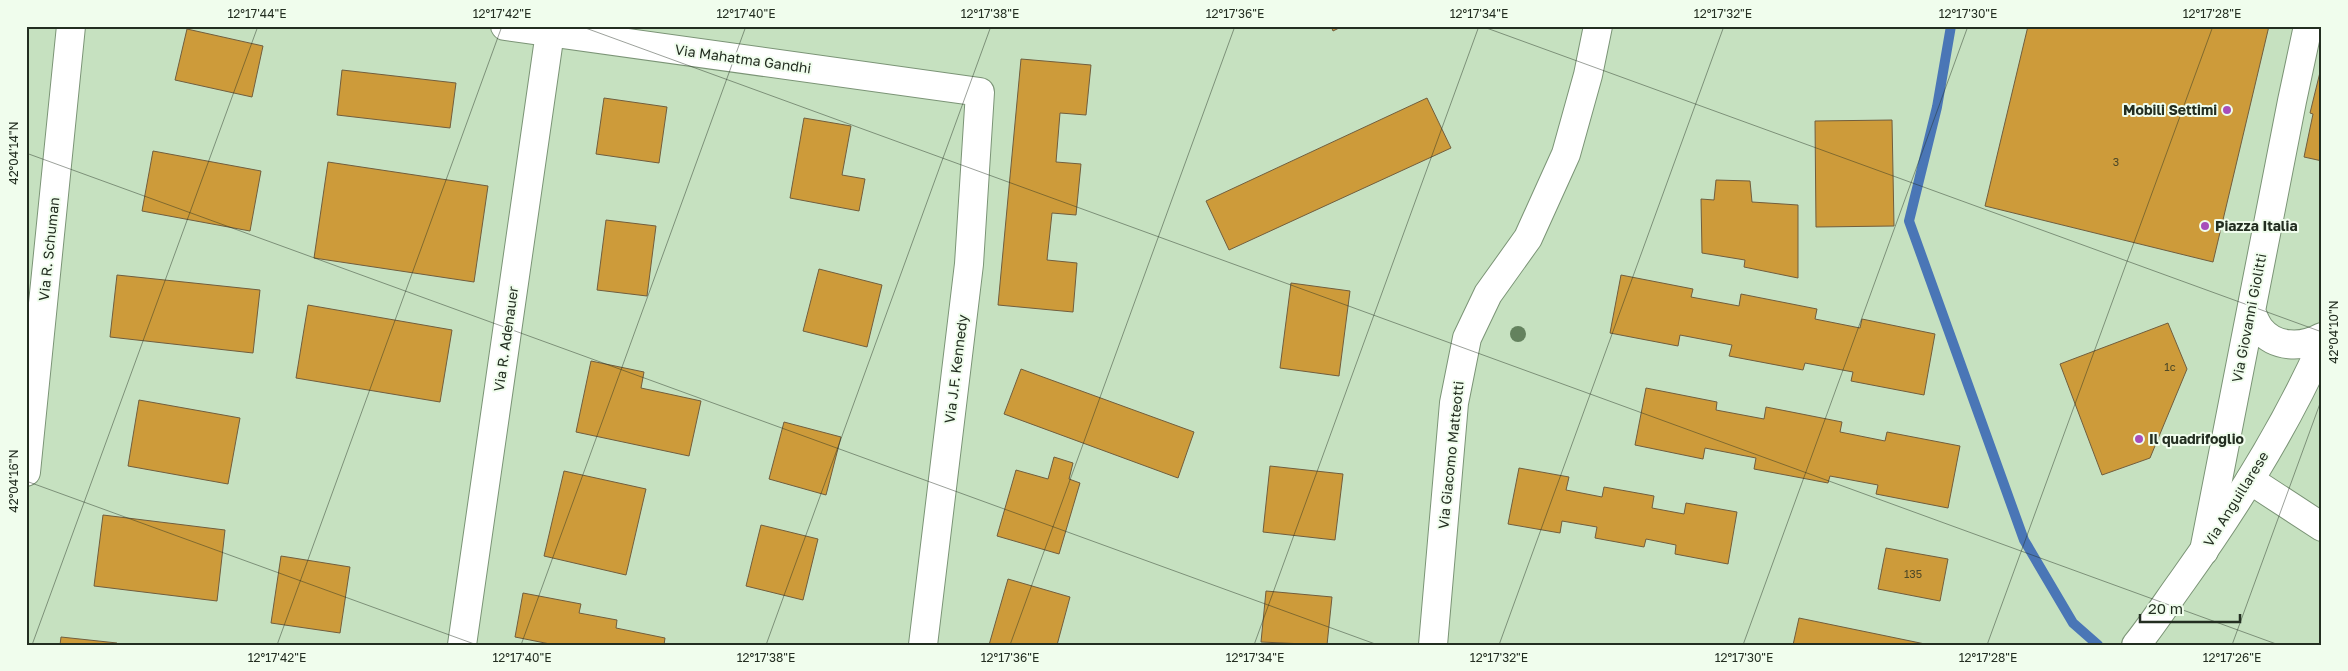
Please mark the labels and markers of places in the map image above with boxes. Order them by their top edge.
place label: Mobili Settimi [2123,101,2217,118]
marker: Mobili Settimi [2221,104,2233,116]
place label: Piazza Italia [2215,217,2298,234]
marker: Piazza Italia [2199,220,2211,232]
place label: Il quadrifoglio [2149,430,2244,447]
marker: Il quadrifoglio [2133,433,2145,445]

